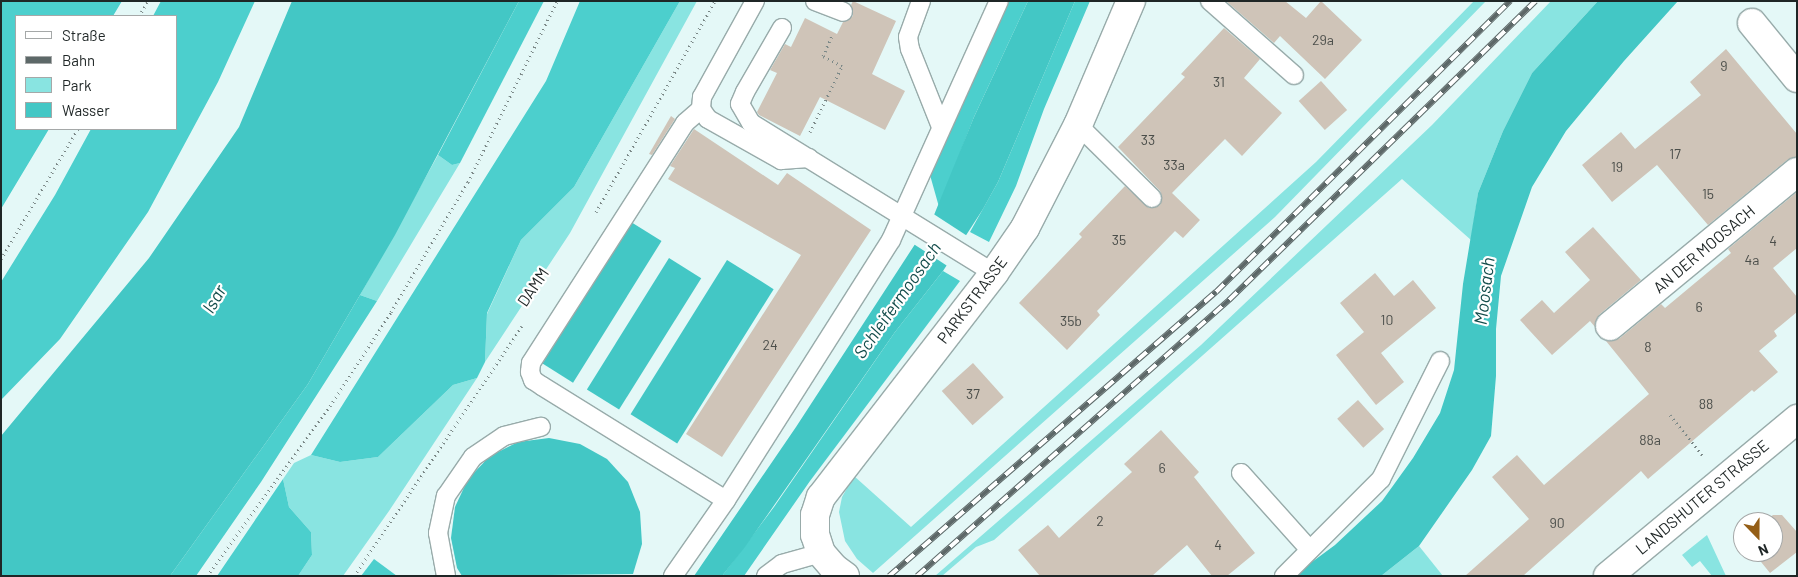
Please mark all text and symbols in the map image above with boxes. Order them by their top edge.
legend [15,15,178,130]
text: Straße [62,26,106,44]
house number: 29a [1312,32,1334,48]
text: Bahn [62,51,95,69]
house number: 9 [1720,58,1728,74]
house number: 31 [1213,74,1225,90]
text: Park [62,76,91,94]
text: Wasser [62,101,110,119]
house number: 33 [1141,132,1155,148]
house number: 17 [1669,146,1681,162]
house number: 33a [1163,157,1185,173]
house number: 19 [1611,159,1623,175]
house number: 15 [1702,186,1714,202]
street label: AN DER MOOSACH [1649,201,1759,297]
house number: 35 [1112,232,1126,248]
house number: 4 [1769,233,1777,249]
water label: Schleifermoosach [849,238,945,362]
house number: 4a [1745,252,1759,268]
street label: PARKSTRASSE [933,253,1011,347]
water label: Moosach [1469,256,1499,326]
street label: DAMM [513,264,553,310]
water label: Isar [197,281,231,317]
house number: 6 [1695,299,1703,315]
house number: 10 [1381,312,1393,328]
house number: 35b [1060,313,1082,329]
house number: 24 [762,337,778,353]
house number: 8 [1644,339,1652,355]
house number: 37 [966,386,980,402]
house number: 88 [1699,396,1713,412]
house number: 88a [1639,432,1661,448]
street label: LANDSHUTER STRASSE [1632,436,1772,558]
house number: 6 [1158,460,1166,476]
north arrow [1733,512,1783,562]
house number: 2 [1096,513,1104,529]
house number: 90 [1549,515,1565,531]
house number: 4 [1214,537,1222,553]

